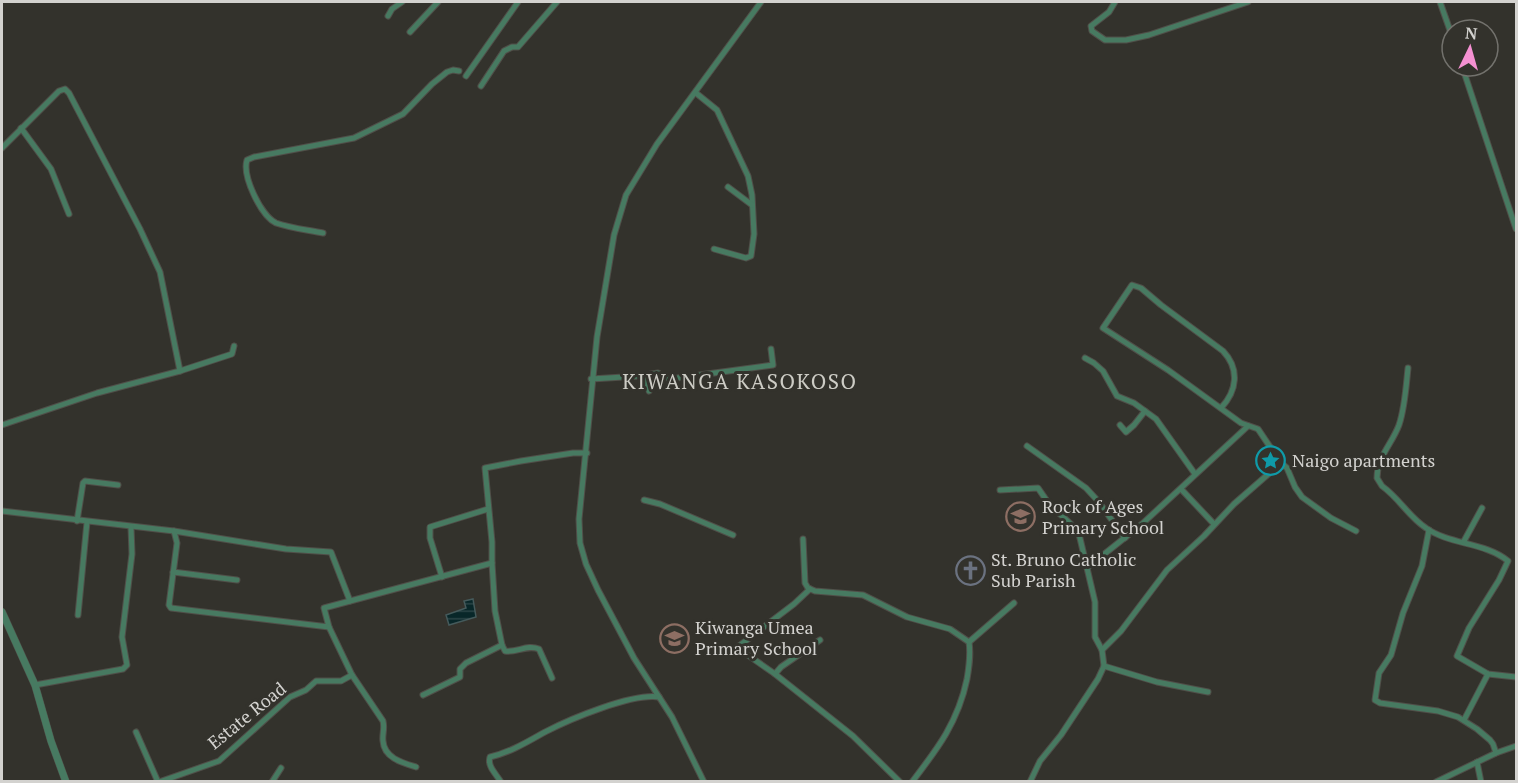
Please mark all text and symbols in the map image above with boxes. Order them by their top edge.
north arrow [1440,18,1500,78]
text: N [1464,22,1478,45]
district label: KIWANGA KASOKOSO [622,367,858,395]
place icon: Naigo apartments [1255,445,1287,477]
place label: Naigo apartments [1292,448,1435,472]
place label: Rock of Ages Primary School [1042,494,1164,539]
school or university icon: Rock of Ages Primary School [1005,501,1037,533]
place label: St. Bruno Catholic Sub Parish [991,547,1136,592]
church icon: St. Bruno Catholic Sub Parish [954,554,986,586]
place label: Kiwanga Umea Primary School [695,615,817,660]
school or university icon: Kiwanga Umea Primary School [658,622,690,654]
street label: Estate Road [202,676,291,754]

